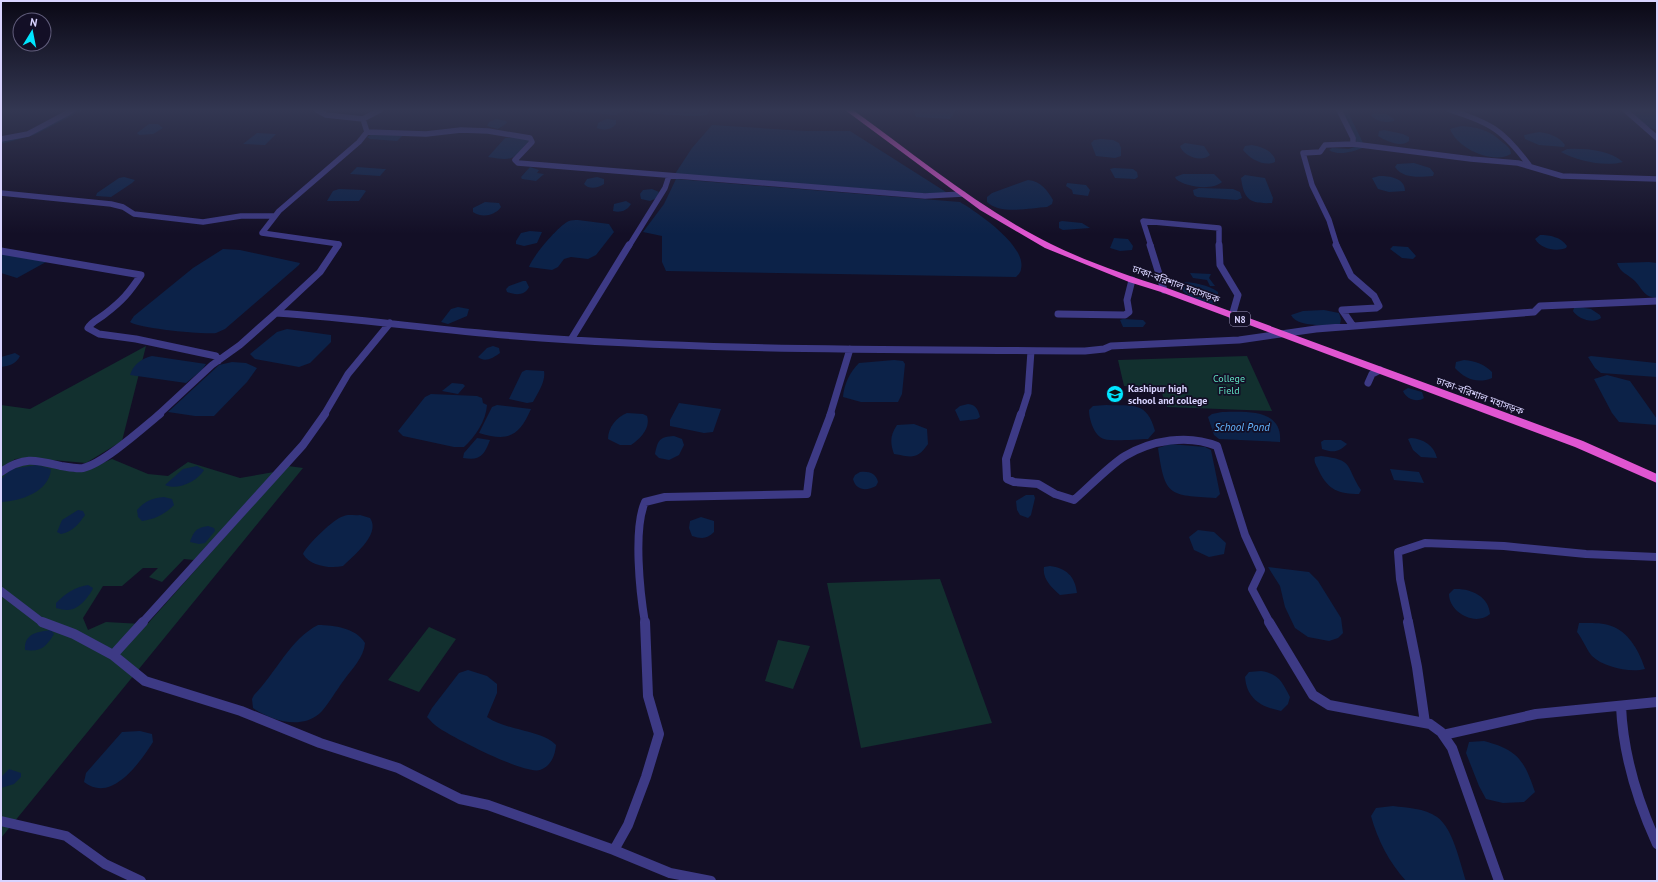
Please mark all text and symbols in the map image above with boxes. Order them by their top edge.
north arrow [12,12,52,52]
text: N [29,15,39,30]
street label: ঢাকা-বরিশাল মহাসড়ক [1130,262,1222,306]
road number: N8 [1230,312,1250,326]
park label: College Field [1213,372,1245,397]
street label: ঢাকা-বরিশাল মহাসড়ক [1434,374,1526,418]
place label: Kashipur high school and college [1128,382,1207,407]
school or university icon: Kashipur high school and college [1105,384,1125,404]
water label: School Pond [1214,420,1270,434]

